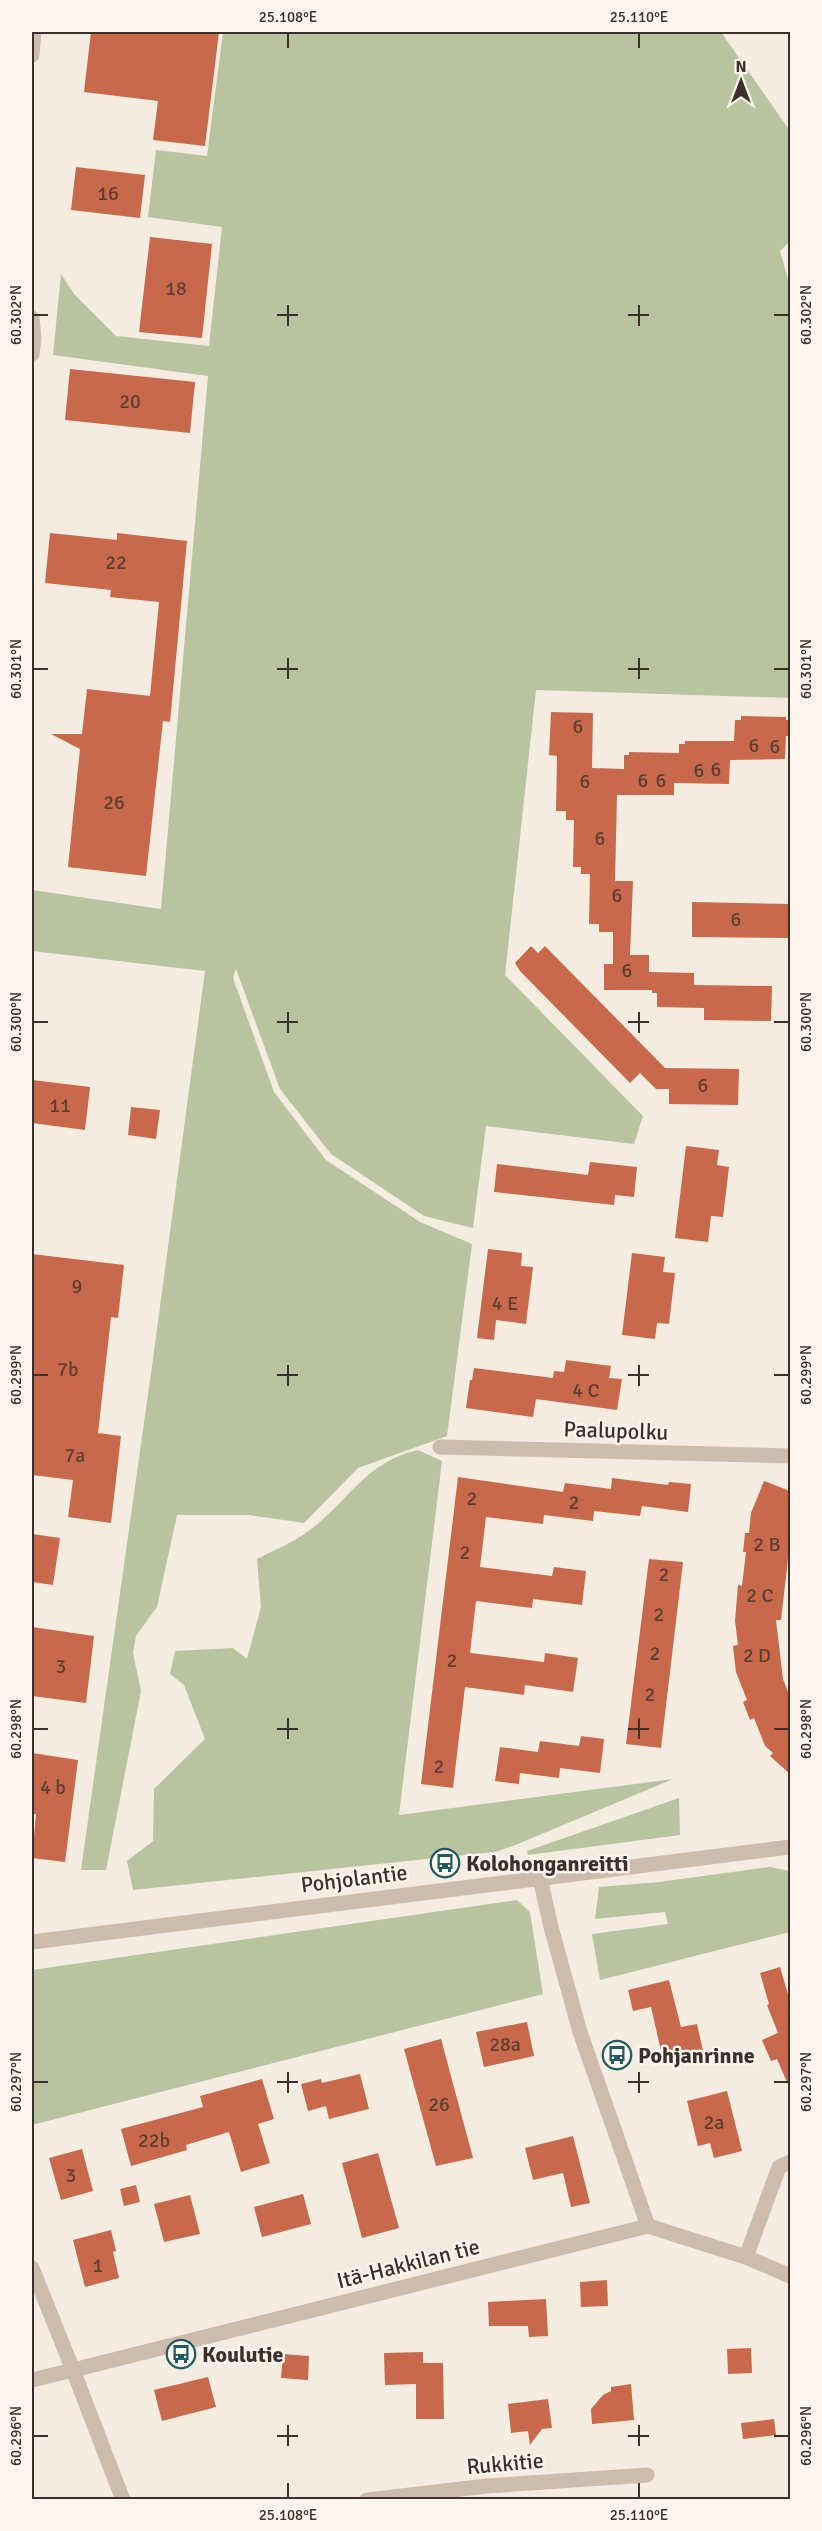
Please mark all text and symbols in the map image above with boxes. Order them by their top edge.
text: 25.108°E [259,8,317,26]
text: 25.110°E [610,8,668,26]
north arrow [711,51,771,111]
text: N [735,57,747,77]
house number: 16 [97,181,119,206]
house number: 18 [165,276,187,301]
text: 60.302°N [7,285,25,345]
text: 60.302°N [797,285,815,345]
house number: 20 [119,389,141,414]
house number: 22 [105,550,127,575]
text: 60.301°N [7,639,25,699]
text: 60.301°N [797,639,815,699]
house number: 6 [573,714,583,739]
house number: 6 [749,733,759,758]
house number: 6 [770,734,780,759]
house number: 6 [711,757,721,782]
house number: 6 [694,758,704,783]
house number: 6 [638,768,648,793]
house number: 6 [656,768,666,793]
house number: 6 [580,769,590,794]
house number: 26 [103,790,125,815]
house number: 6 [595,826,605,851]
house number: 6 [612,883,622,908]
house number: 6 [731,907,741,932]
house number: 6 [622,958,632,983]
text: 60.300°N [7,992,25,1052]
text: 60.300°N [797,992,815,1052]
house number: 6 [698,1073,708,1098]
house number: 11 [49,1093,71,1118]
house number: 9 [72,1274,82,1299]
house number: 4 E [492,1291,518,1316]
text: 60.299°N [7,1345,25,1405]
text: 60.299°N [797,1345,815,1405]
house number: 7b [57,1357,79,1382]
house number: 4 C [572,1378,600,1403]
street label: Paalupolku [563,1415,669,1446]
house number: 7a [65,1443,85,1468]
house number: 2 [467,1486,477,1511]
house number: 2 [569,1490,579,1515]
house number: 2 B [753,1532,781,1557]
house number: 2 [460,1540,470,1565]
house number: 2 [659,1562,669,1587]
house number: 2 C [746,1583,774,1608]
house number: 2 [654,1602,664,1627]
house number: 2 [650,1641,660,1666]
house number: 2 D [743,1643,771,1668]
house number: 2 [447,1648,457,1673]
house number: 3 [56,1654,66,1679]
house number: 2 [645,1682,655,1707]
text: 60.298°N [7,1699,25,1759]
text: 60.298°N [797,1699,815,1759]
house number: 2 [434,1754,444,1779]
house number: 4 b [40,1775,66,1800]
bus stop icon: Kolohonganreitti [429,1847,461,1879]
place label: Kolohonganreitti [466,1850,628,1877]
street label: Pohjolantie [299,1859,409,1898]
house number: 28a [489,2032,521,2057]
bus stop icon: Pohjanrinne [601,2039,633,2071]
place label: Pohjanrinne [638,2042,755,2069]
text: 60.297°N [7,2052,25,2112]
text: 60.297°N [797,2052,815,2112]
house number: 26 [428,2092,450,2117]
house number: 2a [704,2110,724,2135]
house number: 22b [138,2128,170,2153]
house number: 3 [66,2163,76,2188]
street label: Itä-Hakkilan tie [334,2233,482,2294]
house number: 1 [93,2253,103,2278]
bus stop icon: Koulutie [165,2338,197,2370]
place label: Koulutie [202,2341,283,2368]
text: 60.296°N [7,2406,25,2466]
text: 60.296°N [797,2406,815,2466]
street label: Rukkitie [465,2447,545,2480]
text: 25.108°E [259,2506,317,2524]
text: 25.110°E [610,2506,668,2524]

